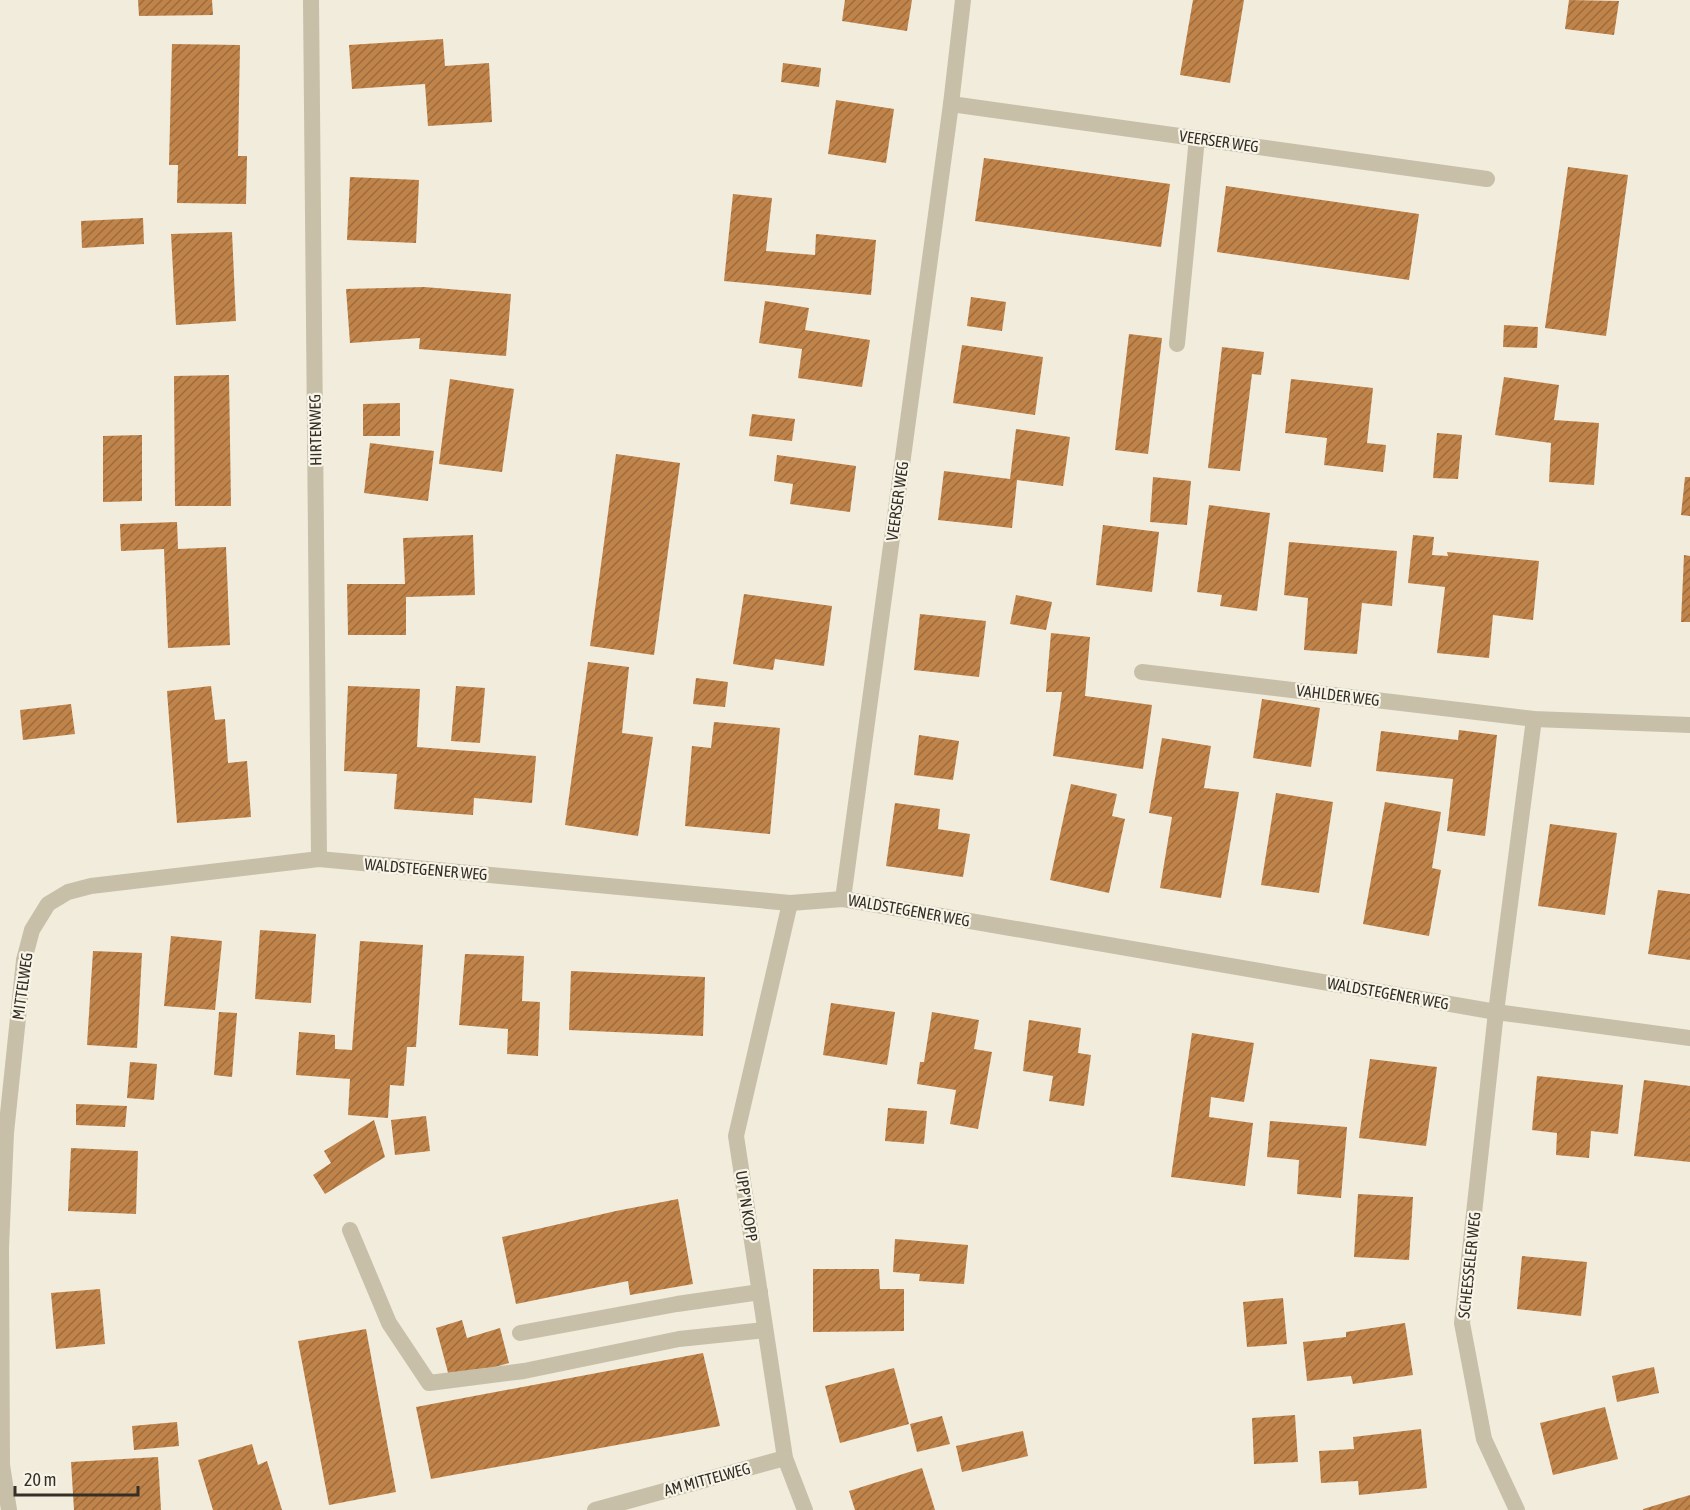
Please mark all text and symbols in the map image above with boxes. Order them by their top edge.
street label: VEERSER WEG [1178,127,1260,155]
street label: HIRTENWEG [305,394,325,466]
street label: VEERSER WEG [883,460,911,542]
street label: VAHLDER WEG [1295,681,1381,709]
street label: WALDSTEGENER WEG [364,855,488,883]
street label: WALDSTEGENER WEG [847,890,971,930]
street label: MITTELWEG [8,951,36,1021]
street label: WALDSTEGENER WEG [1326,973,1450,1013]
street label: UPP'N KOPP [732,1169,762,1243]
street label: SCHEESSELER WEG [1454,1211,1484,1319]
scale bar [15,1459,138,1497]
street label: AM MITTELWEG [662,1459,752,1499]
text: 20 m [24,1469,56,1490]

